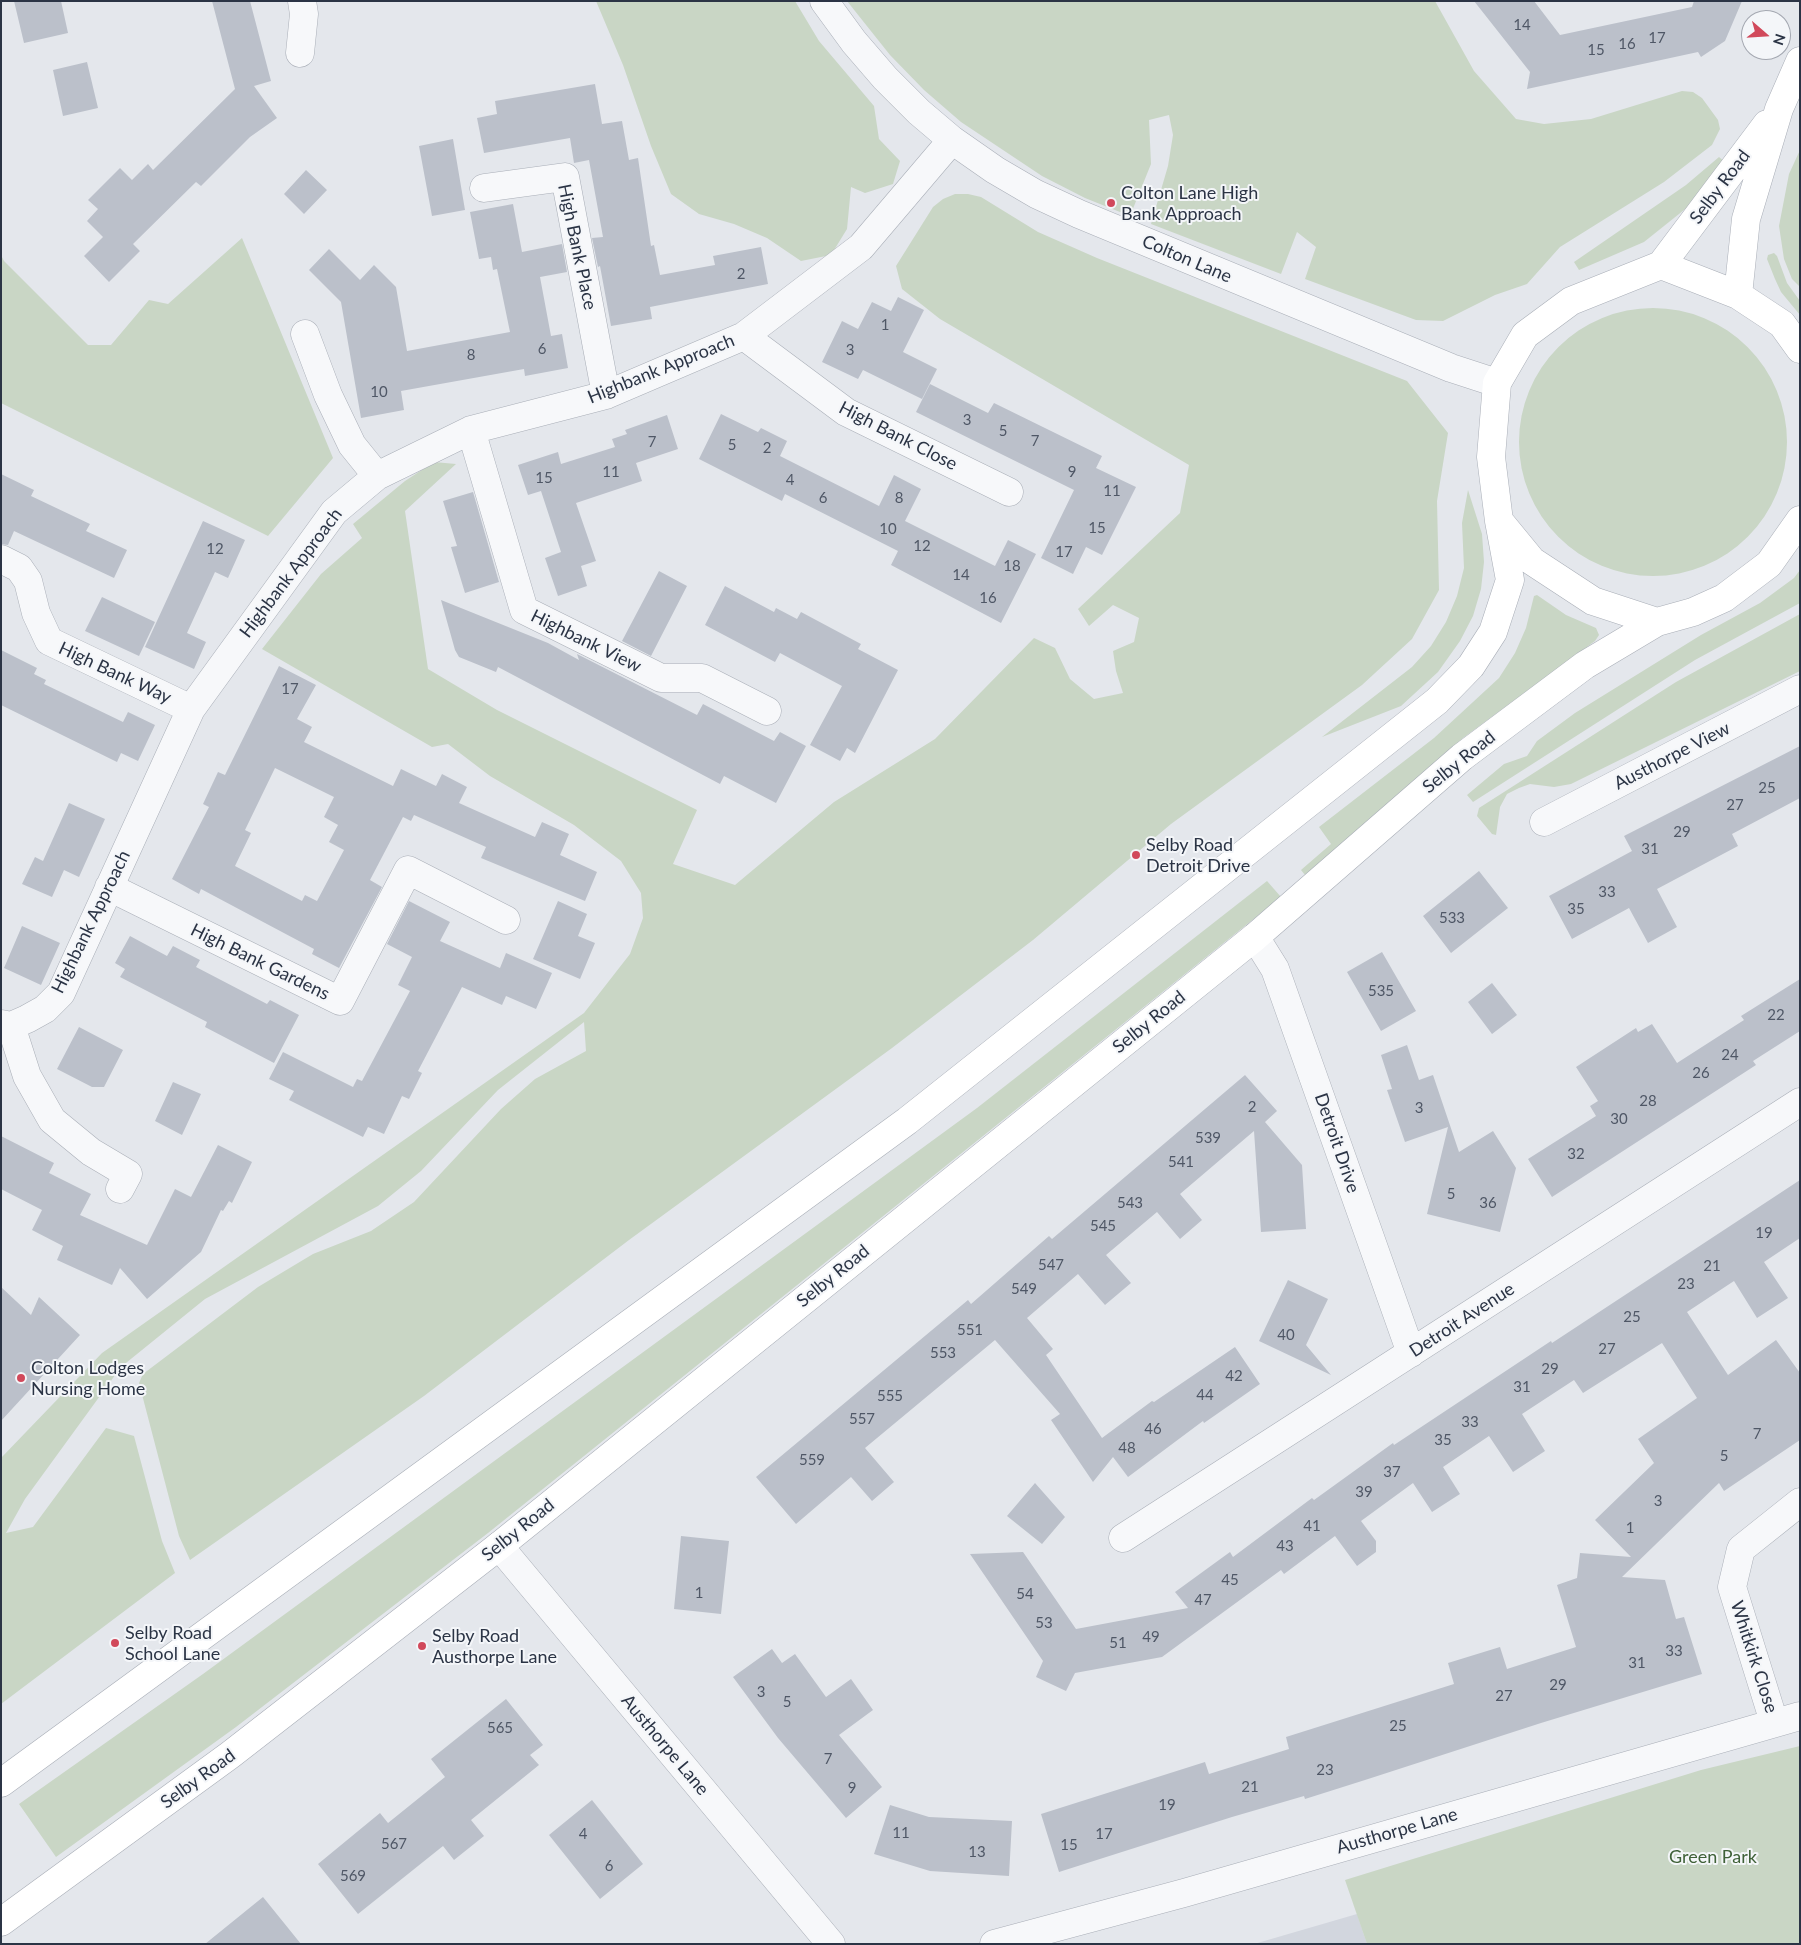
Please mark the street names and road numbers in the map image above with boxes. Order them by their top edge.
street label: Selby Road [1685,146,1755,228]
street label: High Bank Place [553,182,601,312]
street label: Colton Lane [1139,230,1235,288]
street label: Highbank Approach [584,330,738,408]
street label: High Bank Close [835,397,961,475]
street label: Highbank Approach [235,504,347,642]
street label: Highbank View [527,605,645,677]
street label: High Bank Way [55,637,175,709]
street label: Austhorpe View [1610,717,1734,795]
street label: Selby Road [1418,726,1500,798]
street label: Highbank Approach [47,847,135,997]
street label: High Bank Gardens [187,919,333,1005]
street label: Selby Road [1108,986,1190,1058]
street label: Detroit Drive [1310,1090,1364,1196]
street label: Selby Road [792,1240,874,1312]
street label: Detroit Avenue [1405,1278,1519,1362]
street label: Selby Road [477,1494,559,1566]
street label: Whitkirk Close [1726,1598,1782,1716]
street label: Austhorpe Lane [617,1690,713,1800]
street label: Selby Road [156,1745,240,1813]
street label: Austhorpe Lane [1334,1803,1460,1859]

